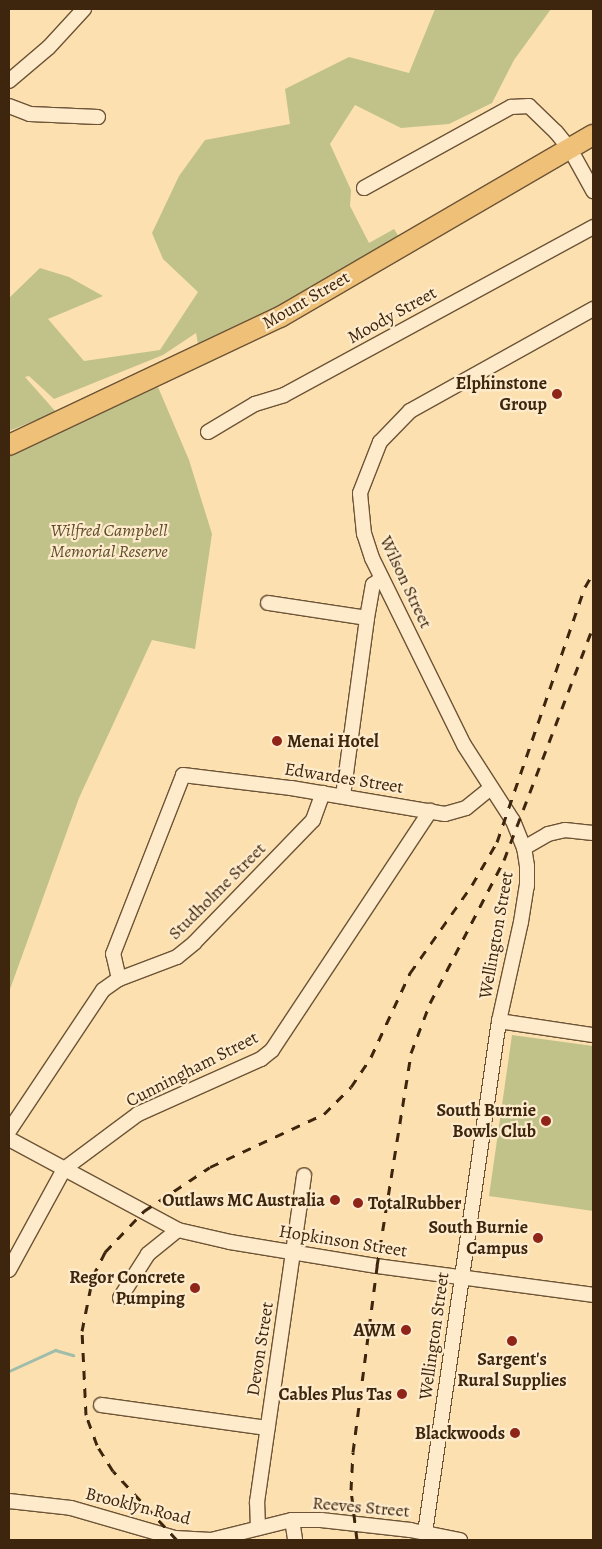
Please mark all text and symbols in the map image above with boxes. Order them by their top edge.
street label: Mount Street [259,266,353,334]
street label: Moody Street [344,282,440,348]
place label: Elphinstone Group [456,373,547,416]
marker: Elphinstone Group [551,388,563,400]
park label: Wilfred Campbell Memorial Reserve [50,520,168,562]
street label: Wilson Street [375,532,437,632]
place label: Menai Hotel [287,730,379,752]
marker: Menai Hotel [271,735,283,747]
street label: Edwardes Street [283,758,405,798]
street label: Studholme Street [164,838,270,944]
street label: Wellington Street [474,870,518,1000]
street label: Cunningham Street [122,1026,262,1112]
place label: South Burnie Bowls Club [436,1100,536,1142]
marker: South Burnie Bowls Club [540,1115,552,1127]
place label: Outlaws MC Australia [162,1189,325,1211]
place label: TotalRubber [368,1192,461,1214]
marker: Outlaws MC Australia [329,1194,341,1206]
marker: TotalRubber [352,1197,364,1209]
place label: South Burnie Campus [428,1217,528,1260]
street label: Hopkinson Street [277,1220,409,1262]
marker: South Burnie Campus [532,1232,544,1244]
place label: Regor Concrete Pumping [69,1267,185,1310]
street label: Wellington Street [414,1271,454,1401]
marker: Regor Concrete Pumping [189,1282,201,1294]
street label: Devon Street [242,1300,278,1398]
place label: AWM [353,1319,396,1341]
marker: AWM [400,1324,412,1336]
marker: Sargent's Rural Supplies [506,1335,518,1347]
place label: Sargent's Rural Supplies [457,1349,567,1392]
place label: Cables Plus Tas [278,1383,392,1405]
marker: Cables Plus Tas [396,1388,408,1400]
place label: Blackwoods [415,1422,505,1444]
marker: Blackwoods [509,1427,521,1439]
street label: Brooklyn Road [83,1483,193,1529]
street label: Reeves Street [312,1492,410,1522]

